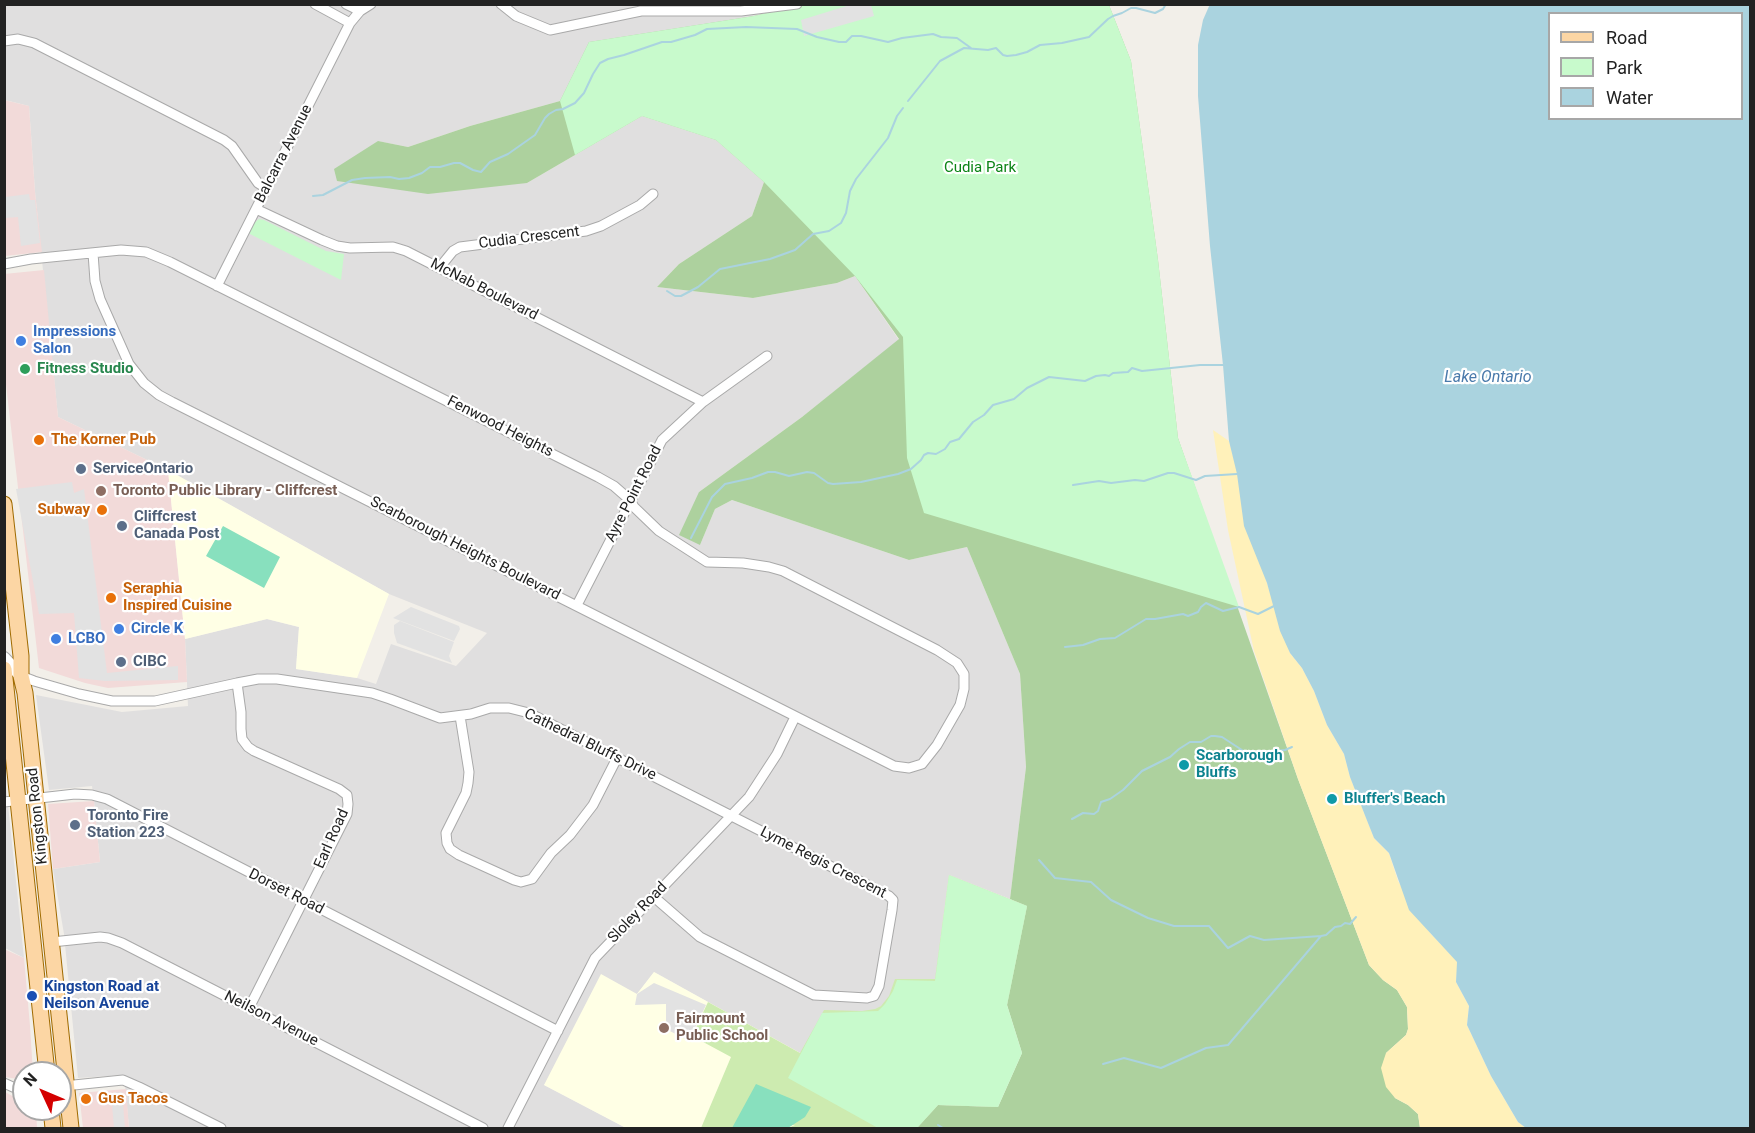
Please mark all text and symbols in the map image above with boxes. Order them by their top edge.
legend [1548,12,1743,120]
text: Road [1606,27,1647,48]
text: Park [1606,57,1642,78]
text: Water [1606,87,1653,108]
street label: Balcarra Avenue [251,102,317,206]
park label: Cudia Park [944,159,1016,177]
street label: Cudia Crescent [478,223,580,253]
street label: McNab Boulevard [427,255,541,325]
place label: Impressions Salon [33,323,116,358]
marker: Impressions Salon [14,334,28,348]
place label: Fitness Studio [37,360,134,378]
marker: Fitness Studio [18,362,32,376]
water label: Lake Ontario [1444,368,1532,388]
street label: Fenwood Heights [444,393,556,461]
place label: The Korner Pub [51,431,156,449]
marker: The Korner Pub [32,433,46,447]
street label: Ayre Point Road [602,443,666,545]
place label: ServiceOntario [93,460,193,478]
marker: ServiceOntario [74,462,88,476]
place label: Toronto Public Library - Cliffcrest [113,482,337,500]
marker: Toronto Public Library - Cliffcrest [94,484,108,498]
street label: Scarborough Heights Boulevard [367,493,563,605]
place label: Subway [37,501,90,519]
marker: Subway [95,503,109,517]
place label: Cliffcrest Canada Post [134,508,219,543]
marker: Cliffcrest Canada Post [115,519,129,533]
place label: Seraphia Inspired Cuisine [123,580,232,615]
marker: Seraphia Inspired Cuisine [104,591,118,605]
place label: Circle K [131,620,183,638]
marker: Circle K [112,622,126,636]
place label: LCBO [68,630,105,648]
marker: LCBO [49,632,63,646]
place label: CIBC [133,653,167,671]
marker: CIBC [114,655,128,669]
street label: Cathedral Bluffs Drive [521,705,659,785]
place label: Scarborough Bluffs [1196,747,1283,782]
marker: Scarborough Bluffs [1177,758,1191,772]
street label: Kingston Road [24,767,52,865]
place label: Bluffer's Beach [1344,790,1445,808]
marker: Bluffer's Beach [1325,792,1339,806]
street label: Earl Road [311,806,353,872]
place label: Toronto Fire Station 223 [87,807,168,842]
marker: Toronto Fire Station 223 [68,818,82,832]
street label: Lyme Regis Crescent [757,823,889,903]
street label: Dorset Road [245,865,327,919]
street label: Sloley Road [604,879,672,947]
place label: Kingston Road at Neilson Avenue [44,978,159,1013]
street label: Neilson Avenue [221,988,321,1050]
marker: Kingston Road at Neilson Avenue [25,989,39,1003]
place label: Fairmount Public School [676,1010,768,1045]
marker: Fairmount Public School [657,1021,671,1035]
north arrow [12,1061,72,1121]
text: N [19,1069,41,1090]
place label: Gus Tacos [98,1090,168,1108]
marker: Gus Tacos [79,1092,93,1106]

